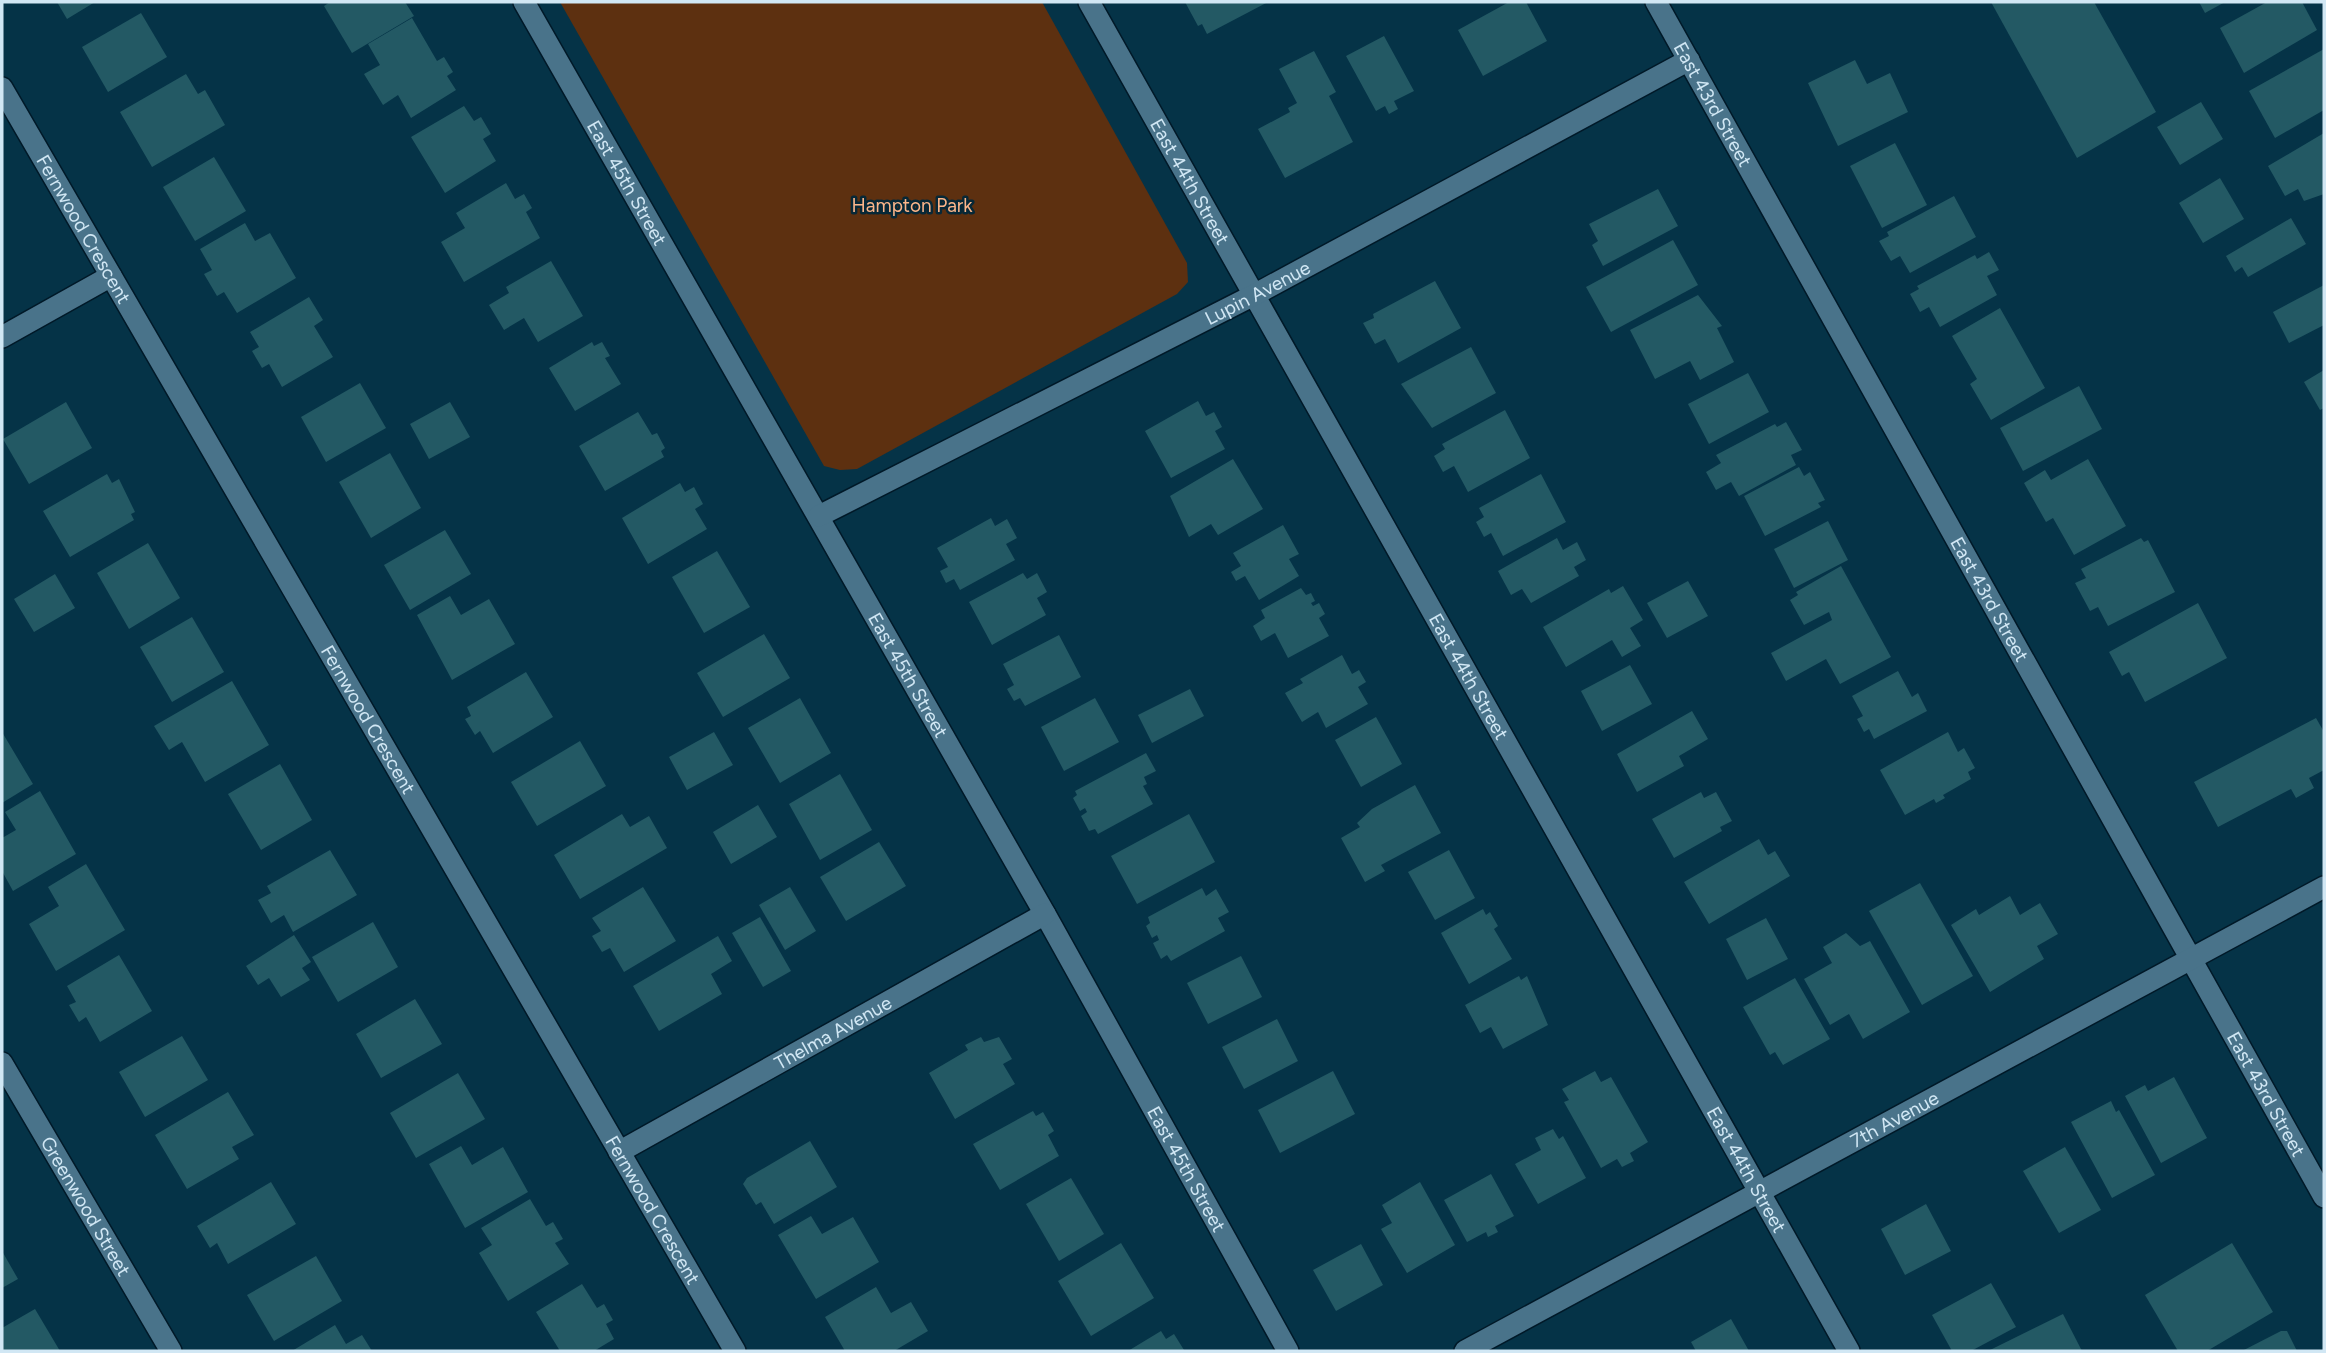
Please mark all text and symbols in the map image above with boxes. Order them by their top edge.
street label: East 43rd Street [1669,38,1757,171]
street label: East 44th Street [1145,115,1234,249]
street label: East 45th Street [582,116,671,249]
street label: Fernwood Crescent [31,151,135,308]
park label: Hampton Park [852,194,973,217]
street label: Lupin Avenue [1201,256,1314,330]
street label: East 43rd Street [1945,533,2033,666]
street label: East 45th Street [863,609,953,742]
street label: East 44th Street [1424,609,1513,744]
street label: Fernwood Crescent [316,641,420,798]
street label: Thelma Avenue [771,991,896,1075]
street label: East 43rd Street [2222,1028,2310,1161]
street label: 7th Avenue [1846,1086,1943,1153]
street label: East 45th Street [1142,1102,1230,1236]
street label: East 44th Street [1702,1103,1791,1237]
street label: Greenwood Street [36,1132,135,1280]
street label: Fernwood Crescent [601,1132,705,1288]

